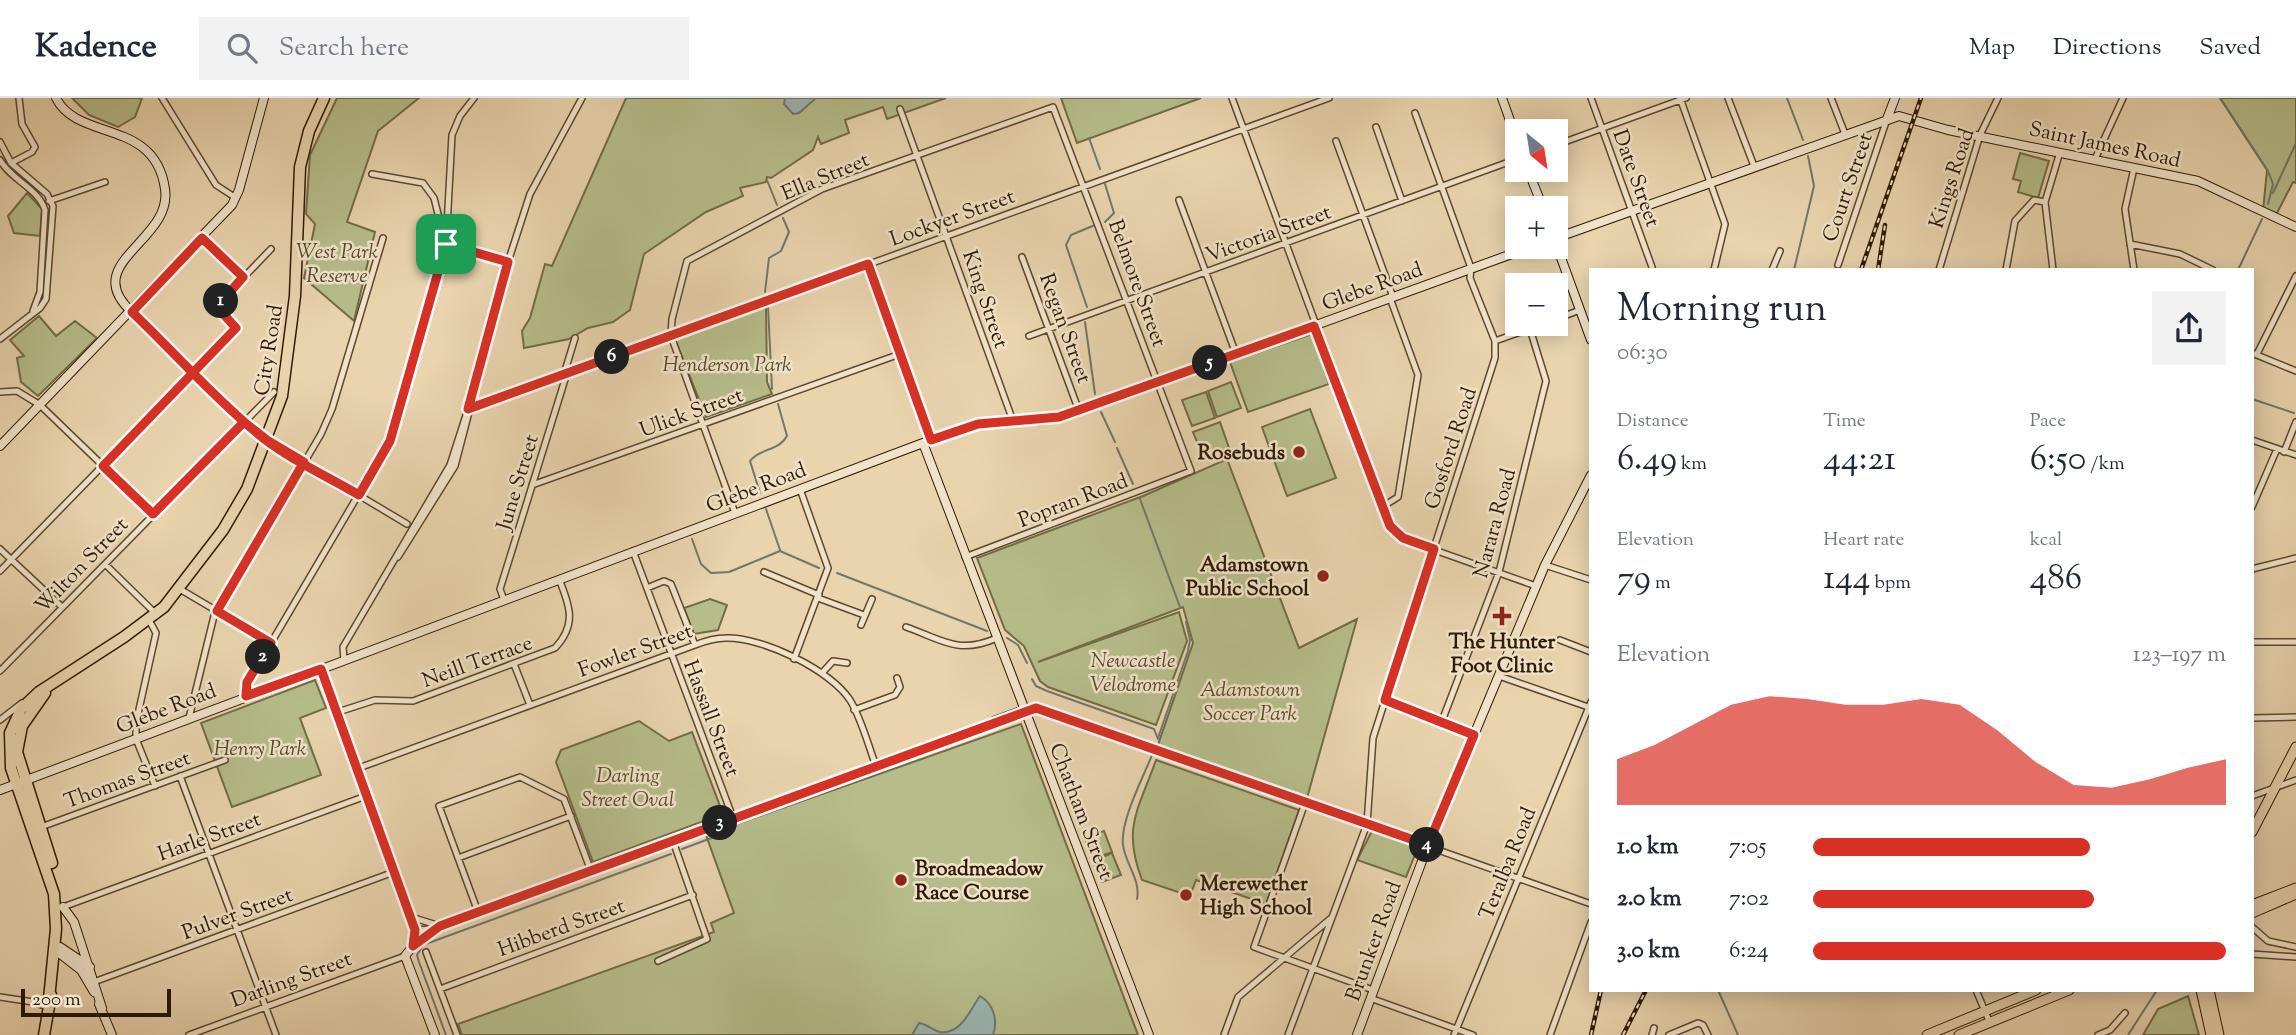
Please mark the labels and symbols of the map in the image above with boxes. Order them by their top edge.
street label: Saint James Road [2026,115,2183,177]
north arrow [1505,119,1568,182]
street label: Kings Road [1923,125,1983,233]
street label: Date Street [1604,126,1667,232]
street label: Court Street [1816,129,1882,246]
street label: Ella Street [777,146,874,210]
street label: Lockyer Street [886,182,1019,255]
street label: Victoria Street [1202,198,1336,272]
pin [416,214,476,274]
street label: Belmore Street [1099,216,1173,352]
park label: West Park Reserve [296,238,378,292]
street label: King Street [953,246,1015,353]
street label: Glebe Road [1318,256,1427,320]
street label: Regan Street [1030,269,1098,388]
pin: 1 [204,284,238,318]
street label: City Road [248,302,292,398]
pin: 6 [594,340,630,374]
pin: 5 [1192,345,1228,380]
park label: Henderson Park [662,351,792,381]
street label: Ulick Street [636,381,748,447]
street label: Gosford Road [1418,384,1486,513]
street label: June Street [490,431,548,535]
place label: Rosebuds [1198,439,1285,469]
marker: Rosebuds [1291,444,1307,460]
street label: Glebe Road [702,456,811,522]
street label: Narara Road [1467,465,1525,582]
street label: Popran Road [1014,467,1133,537]
street label: Wilton Street [29,512,136,621]
place label: Adamstown Public School [1186,551,1310,605]
marker: Adamstown Public School [1315,568,1331,584]
marker: The Hunter Foot Clinic [1492,606,1512,626]
street label: Fowler Street [574,617,697,686]
place label: The Hunter Foot Clinic [1449,628,1556,682]
street label: Neill Terrace [418,629,537,697]
pin: 2 [246,640,280,674]
park label: Newcastle Velodrome [1090,647,1176,701]
street label: Hassall Street [674,656,746,781]
park label: Adamstown Soccer Park [1200,676,1300,730]
street label: Glebe Road [112,677,221,743]
park label: Henry Park [214,735,307,765]
street label: Chatham Street [1040,739,1120,884]
street label: Thomas Street [60,744,195,818]
park label: Darling Street Oval [582,762,674,816]
street label: Teralba Road [1473,803,1545,925]
street label: Harle Street [154,805,266,870]
pin: 3 [702,806,738,840]
pin: 4 [1410,828,1444,862]
place label: Broadmeadow Race Course [915,855,1044,909]
place label: Merewether High School [1200,870,1312,924]
marker: Broadmeadow Race Course [893,872,909,888]
street label: Brunker Road [1339,877,1411,1006]
street label: Pulver Street [178,881,297,949]
marker: Merewether High School [1178,887,1194,903]
street label: Hibberd Street [494,892,629,966]
street label: Darling Street [227,945,356,1017]
scale bar [21,986,172,1018]

